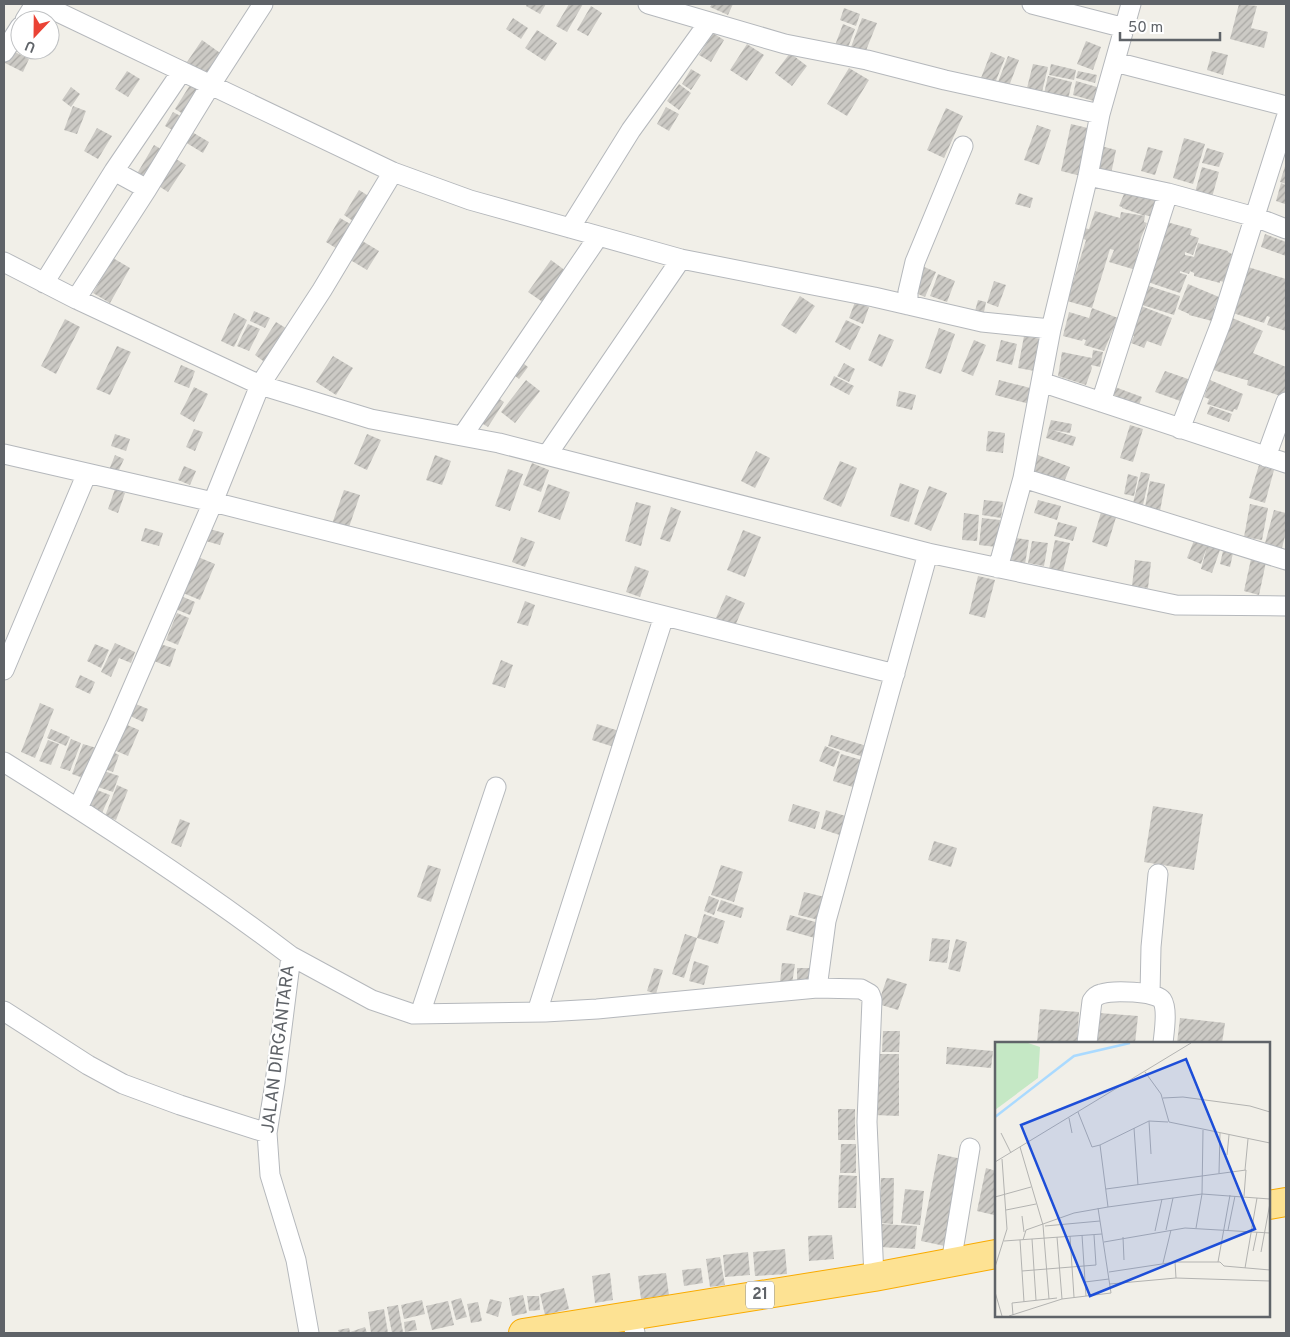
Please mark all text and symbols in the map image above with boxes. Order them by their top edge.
north arrow [10,10,60,60]
scale bar [1120,10,1220,42]
text: 50 m [1128,19,1163,38]
text: U [23,36,38,55]
street label: JALAN DIRGANTARA [257,963,301,1135]
inset map [995,1042,1270,1317]
road number: 21 [746,1282,774,1308]

